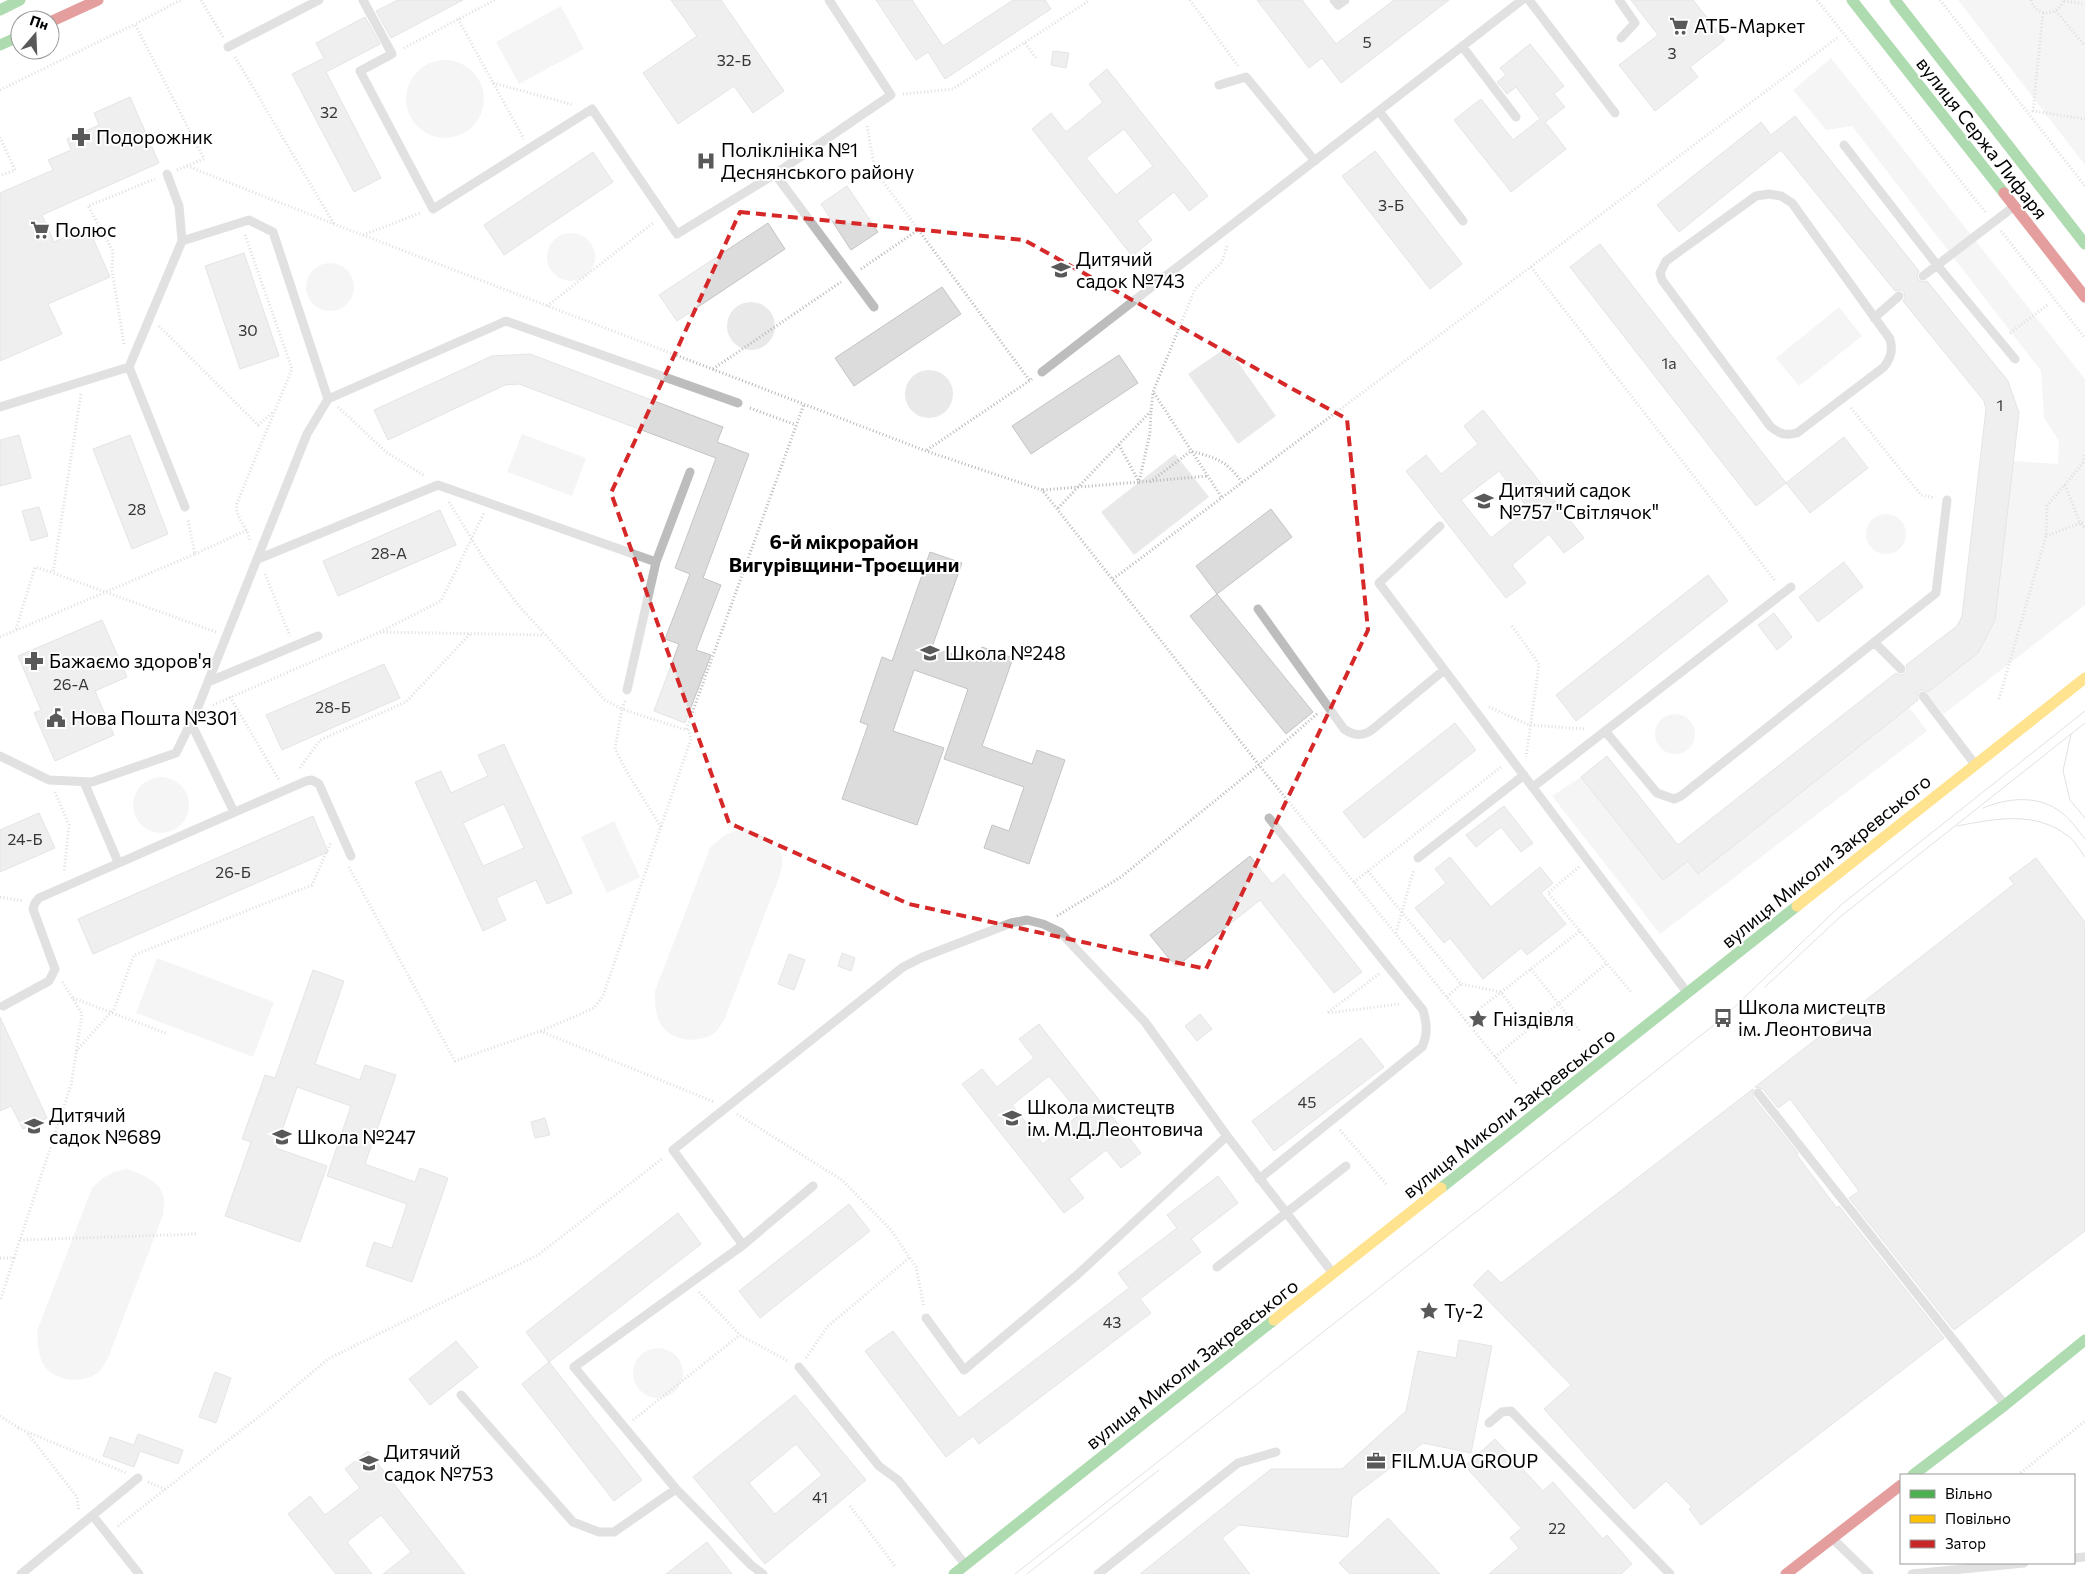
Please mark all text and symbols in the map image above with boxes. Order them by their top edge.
north arrow [10,10,60,60]
text: Пн [28,11,51,33]
place label: АТБ-Маркет [1694,14,1805,37]
supermarket icon: АТБ-Маркет [1668,15,1690,37]
house number: 5 [1362,32,1372,51]
house number: 3 [1667,43,1677,62]
house number: 32-Б [717,50,751,69]
street label: вулиця Сержа Лифаря [1912,52,2053,223]
house number: 32 [320,102,338,121]
place label: Подорожник [96,125,213,148]
pharmacy icon: Подорожник [70,126,92,148]
place label: Поліклініка №1 Деснянського району [721,138,914,183]
hospital icon: Поліклініка №1 Деснянського району [695,150,717,172]
house number: 3-Б [1378,195,1404,214]
place label: Полюс [55,218,116,241]
supermarket icon: Полюс [29,219,51,241]
place label: Дитячий садок №743 [1076,247,1185,292]
school or university icon: Дитячий садок №743 [1050,259,1072,281]
house number: 30 [238,320,258,339]
house number: 1а [1661,353,1677,372]
house number: 1 [1997,395,2003,414]
place label: Дитячий садок №757 "Світлячок" [1499,478,1659,523]
school or university icon: Дитячий садок №757 "Світлячок" [1473,490,1495,512]
house number: 28 [128,499,146,518]
district label: 6-й мікрорайон Вигурівщини-Троєщини [729,529,959,576]
house number: 28-А [371,543,407,562]
place label: Школа №248 [945,641,1066,664]
school or university icon: Школа №248 [919,642,941,664]
place label: Бажаємо здоров'я [49,649,212,672]
pharmacy icon: Бажаємо здоров'я [23,650,45,672]
house number: 26-А [53,674,89,693]
house number: 28-Б [315,697,351,716]
place label: Нова Пошта №301 [71,706,238,729]
public building icon: Нова Пошта №301 [45,707,67,729]
street label: вулиця Миколи Закревського [1716,769,1935,952]
house number: 24-Б [8,829,43,848]
house number: 26-Б [215,862,251,881]
place label: Школа мистецтв ім. Леонтовича [1738,995,1886,1040]
place label: Гніздівля [1493,1007,1574,1030]
bus stop icon: Школа мистецтв ім. Леонтовича [1712,1007,1734,1029]
place icon: Гніздівля [1467,1008,1489,1030]
street label: вулиця Миколи Закревського [1398,1023,1619,1203]
house number: 45 [1298,1092,1316,1111]
place label: Школа мистецтв ім. М.Д.Леонтовича [1027,1095,1203,1140]
place label: Дитячий садок №689 [49,1103,161,1148]
school or university icon: Школа мистецтв ім. М.Д.Леонтовича [1001,1107,1023,1129]
school or university icon: Дитячий садок №689 [23,1115,45,1137]
place label: Школа №247 [297,1125,416,1148]
school or university icon: Школа №247 [271,1126,293,1148]
street label: вулиця Миколи Закревського [1081,1274,1302,1454]
place label: Ту-2 [1444,1299,1483,1322]
place icon: Ту-2 [1418,1300,1440,1322]
house number: 43 [1103,1312,1121,1331]
place label: Дитячий садок №753 [384,1440,494,1485]
place label: FILM.UA GROUP [1391,1449,1538,1472]
office icon: FILM.UA GROUP [1365,1450,1387,1472]
school or university icon: Дитячий садок №753 [358,1452,380,1474]
legend [1900,1474,2075,1564]
text: Вільно [1945,1484,1992,1502]
house number: 41 [812,1487,828,1506]
text: Повільно [1945,1509,2011,1527]
house number: 22 [1548,1518,1566,1537]
text: Затор [1945,1534,1986,1552]

